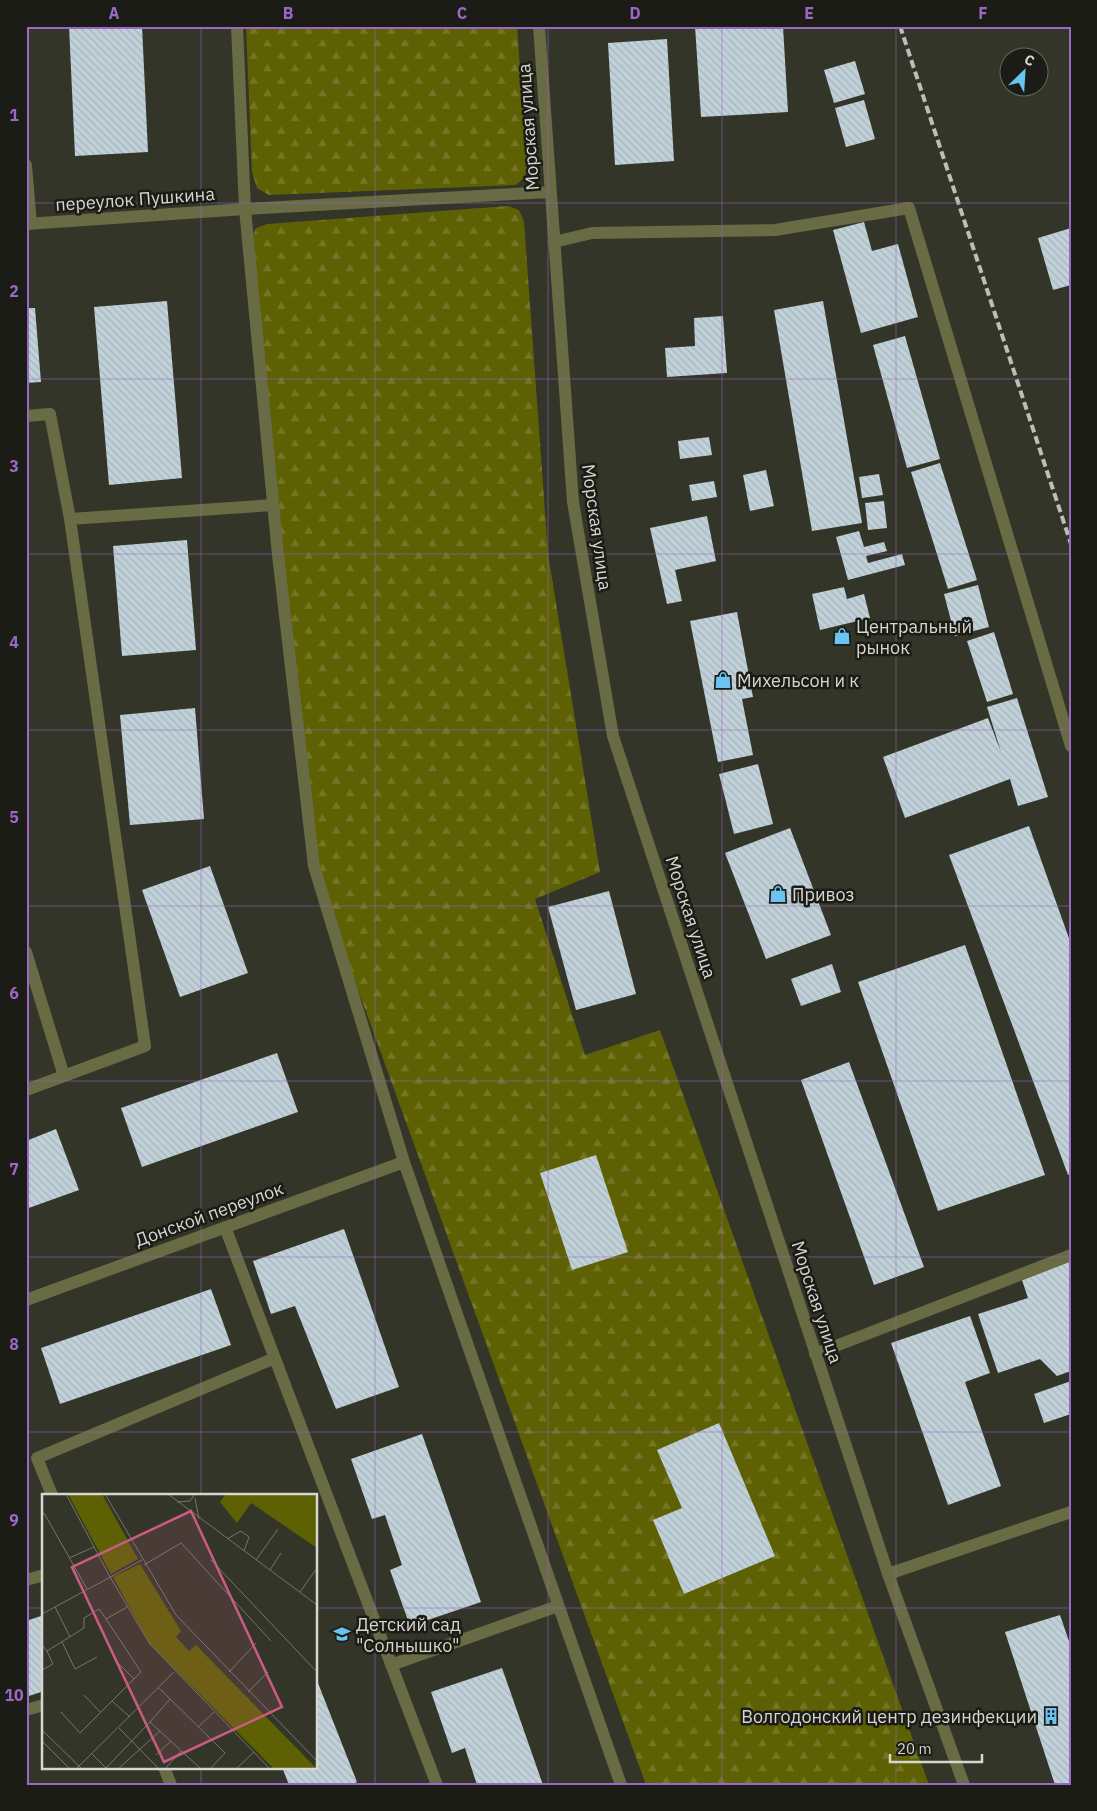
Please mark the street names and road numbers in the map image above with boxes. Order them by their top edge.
street label: Морская улица [512,62,544,191]
street label: переулок Пушкина [54,182,216,216]
street label: Морская улица [577,462,617,592]
street label: Морская улица [660,853,722,981]
street label: Донской переулок [132,1176,287,1252]
street label: Морская улица [786,1238,848,1366]

